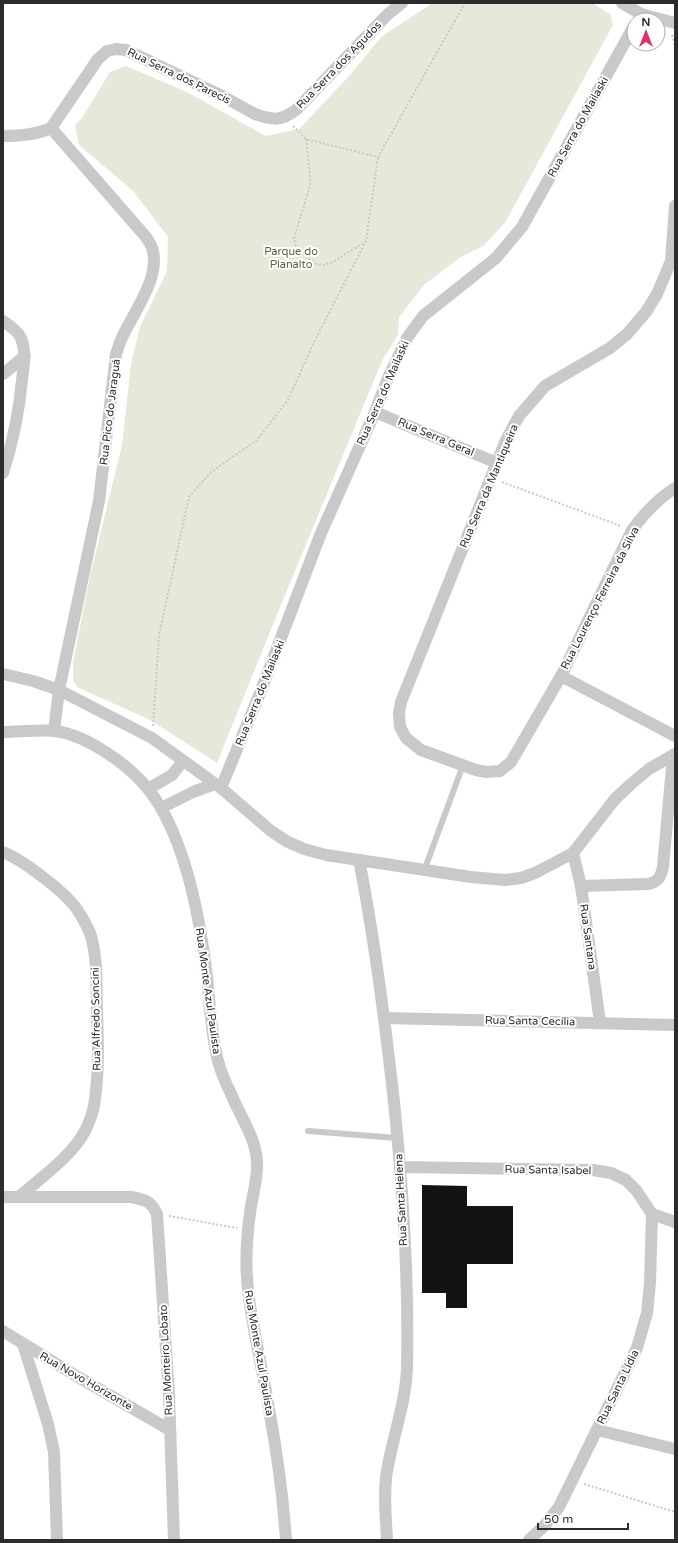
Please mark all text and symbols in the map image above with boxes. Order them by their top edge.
north arrow [626,12,666,52]
text: N [642,16,650,29]
street label: Rua Serra dos Agudos [294,19,384,111]
street label: Rua Serra dos Parecis [125,45,233,107]
street label: Rua Serra do Mailaski [545,74,611,180]
park label: Parque do Planalto [264,245,318,271]
street label: Rua Serra do Mailaski [354,339,412,447]
street label: Rua Pico do Jaraguá [97,358,123,466]
street label: Rua Serra Geral [396,415,476,459]
street label: Rua Serra da Mantiqueira [457,422,521,550]
street label: Rua Lourenço Ferreira da Silva [558,524,642,672]
street label: Rua Serra do Mailaski [233,638,287,748]
street label: Rua Santana [577,903,599,971]
street label: Rua Monte Azul Paulista [193,927,223,1055]
street label: Rua Alfredo Soncini [89,967,103,1071]
street label: Rua Santa Cecília [485,1014,575,1028]
street label: Rua Santa Helena [392,1153,410,1247]
street label: Rua Santa Isabel [505,1163,591,1177]
street label: Rua Monte Azul Paulista [242,1289,276,1417]
street label: Rua Monteiro Lobato [157,1304,175,1416]
street label: Rua Santa Lídia [594,1348,642,1426]
street label: Rua Novo Horizonte [37,1349,135,1413]
scale bar [538,1505,628,1531]
text: 50 m [544,1512,573,1526]

